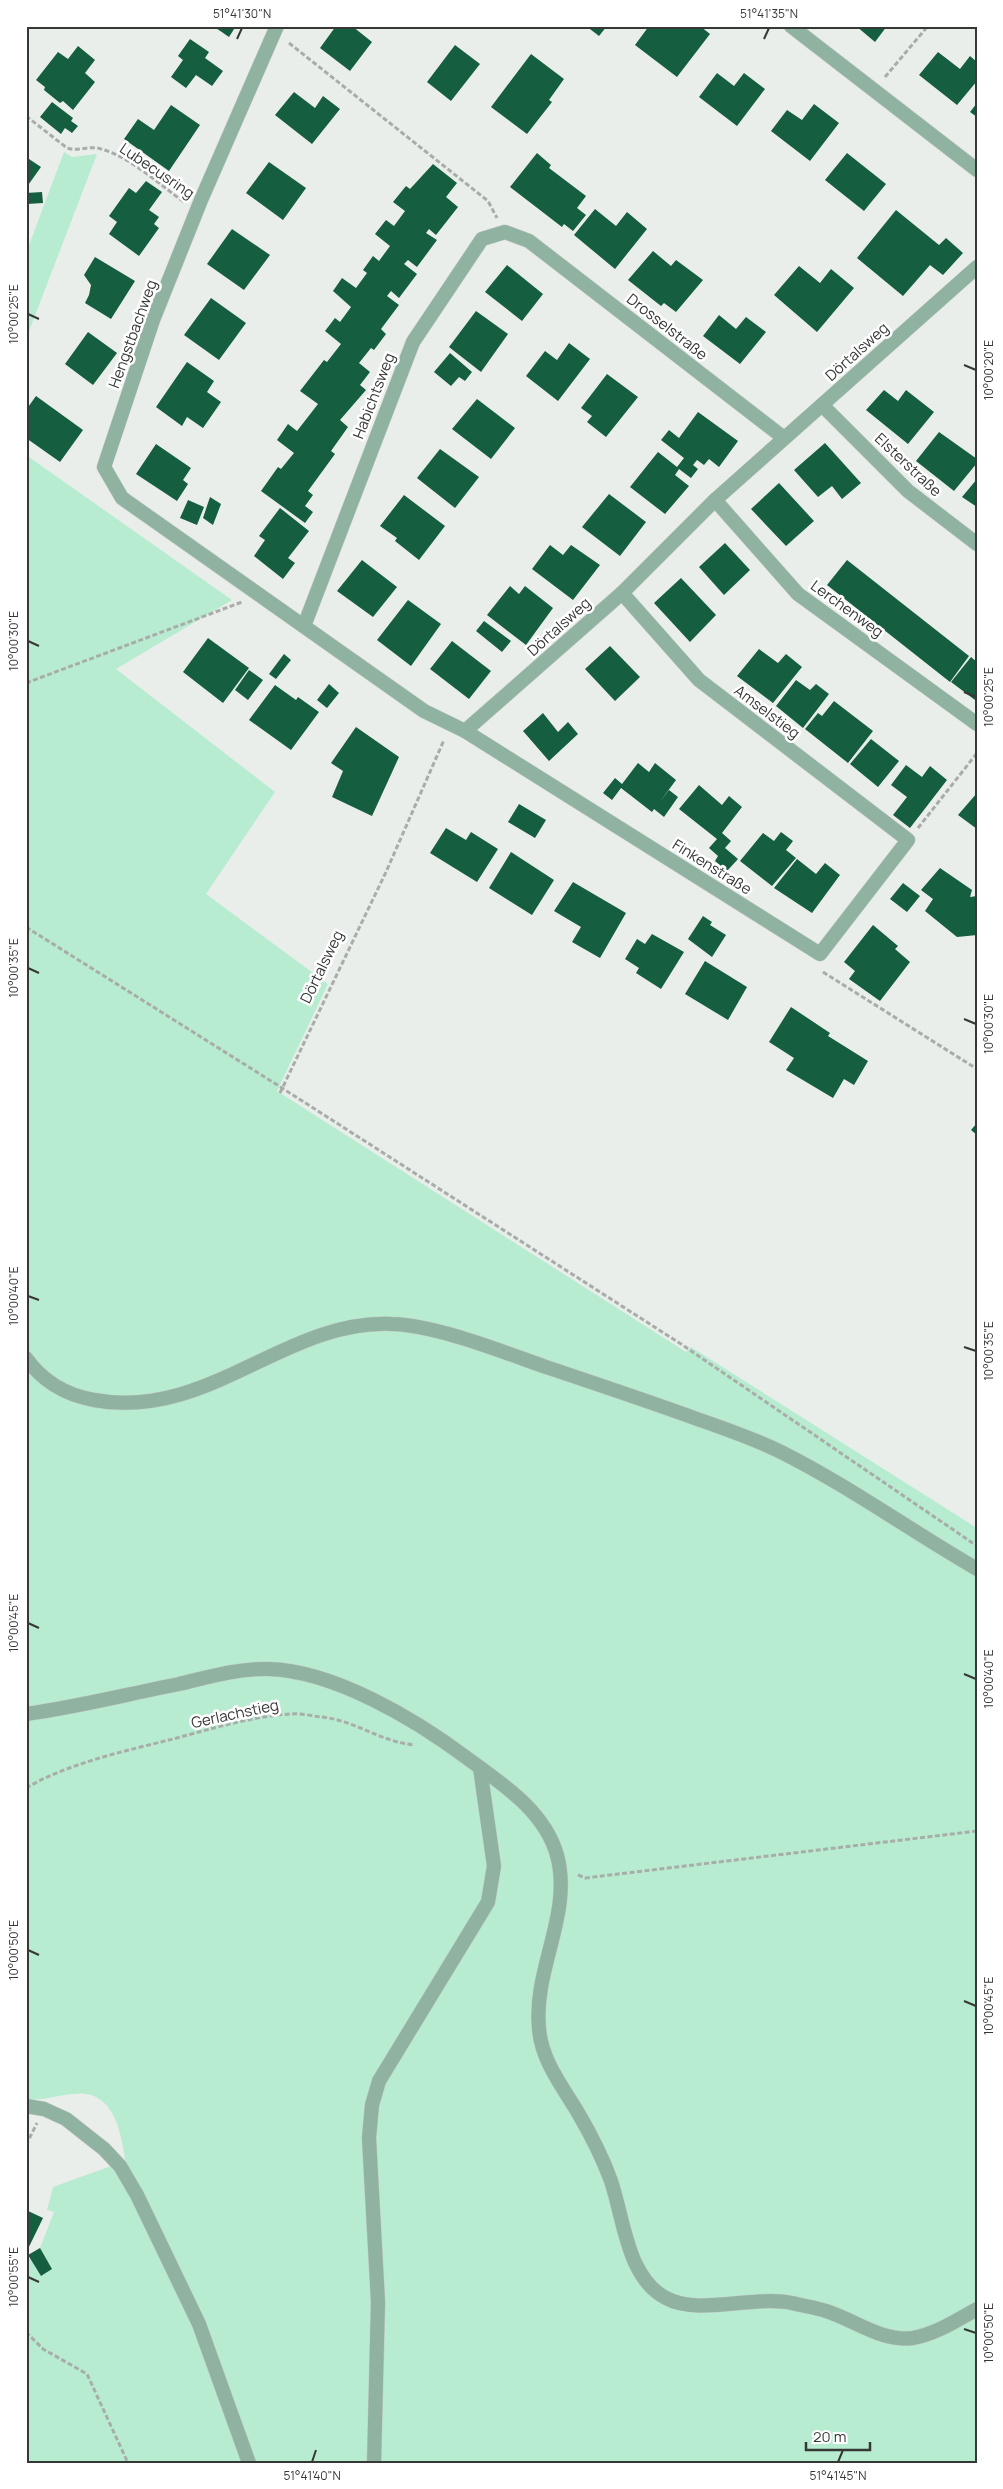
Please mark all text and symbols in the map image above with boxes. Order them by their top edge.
text: 51°41'30"N [213,5,271,22]
text: 51°41'35"N [740,5,798,22]
street label: Lubecusring [116,138,199,203]
street label: Hengstbachweg [103,277,162,391]
text: 10°00'25"E [5,284,22,344]
street label: Drosselstraße [623,288,712,365]
street label: Dörtalsweg [820,318,893,386]
text: 10°00'20"E [980,340,997,400]
street label: Habichtsweg [347,350,400,442]
street label: Elsterstraße [870,428,947,501]
street label: Lerchenweg [807,575,888,642]
street label: Dörtalsweg [522,593,595,661]
text: 10°00'30"E [5,611,22,671]
text: 10°00'25"E [980,667,997,727]
street label: Amselstieg [730,680,805,743]
street label: Finkenstraße [669,834,756,899]
street label: Dörtalsweg [295,927,348,1007]
text: 10°00'35"E [5,938,22,998]
text: 10°00'30"E [980,994,997,1054]
text: 10°00'40"E [5,1266,22,1326]
text: 10°00'35"E [980,1321,997,1381]
text: 10°00'45"E [5,1593,22,1652]
text: 10°00'40"E [980,1649,997,1709]
street label: Gerlachstieg [189,1694,281,1733]
text: 10°00'50"E [5,1920,22,1980]
text: 10°00'45"E [980,1976,997,2035]
text: 10°00'55"E [5,2247,22,2307]
text: 10°00'50"E [980,2303,997,2363]
scale bar [806,2419,869,2451]
text: 20 m [813,2426,846,2447]
text: 51°41'40"N [283,2467,341,2484]
text: 51°41'45"N [810,2467,866,2484]

